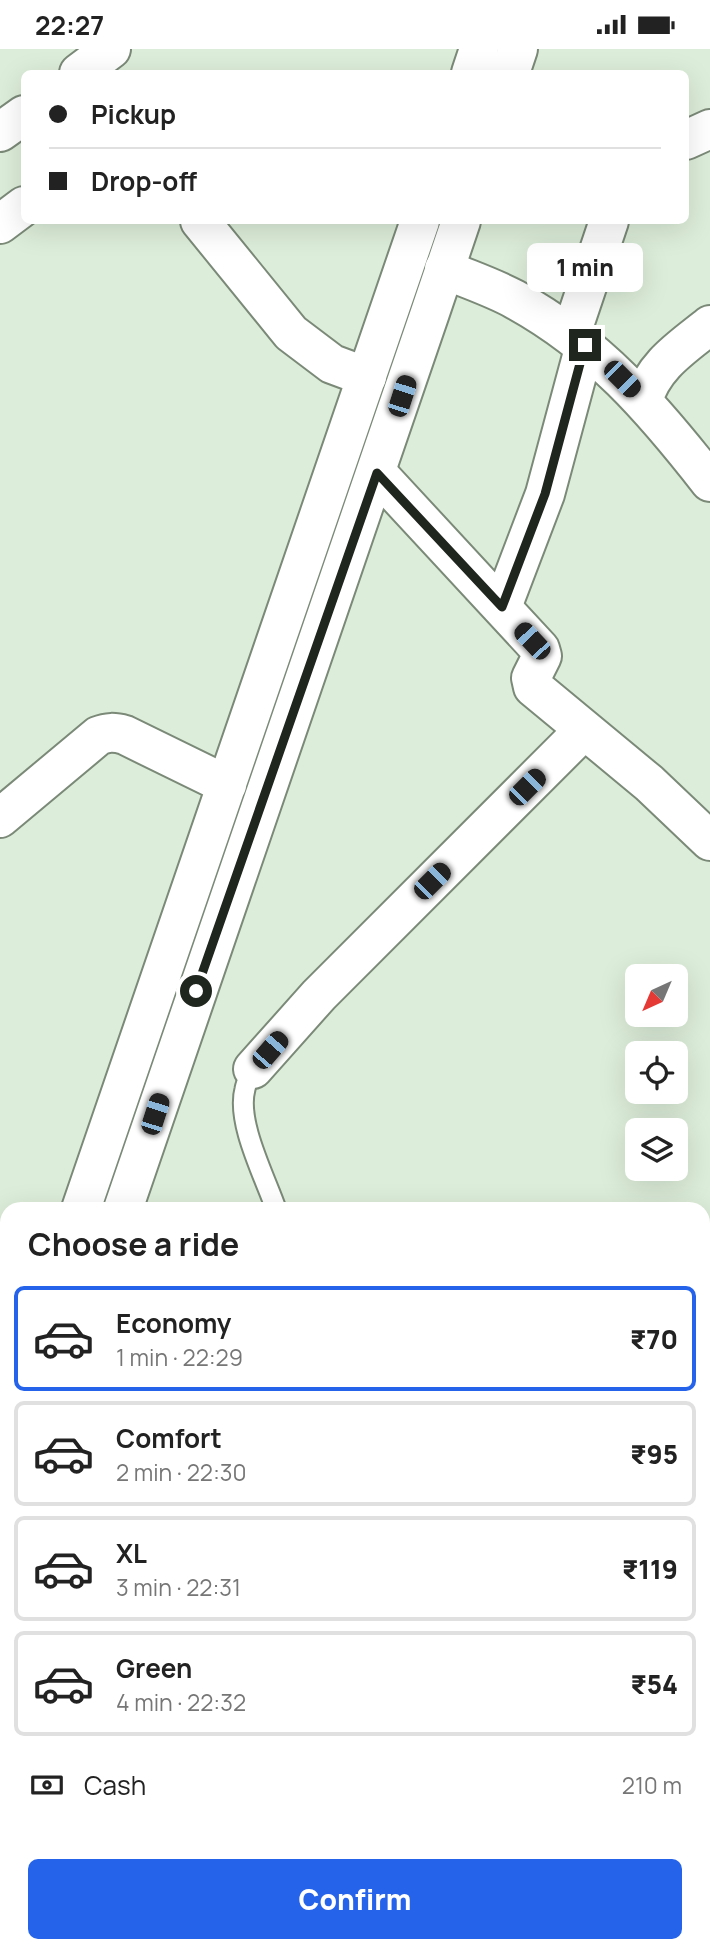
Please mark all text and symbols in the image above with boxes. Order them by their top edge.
text: 22:27 [35,7,104,43]
text: Pickup [91,96,176,132]
text: Drop-off [91,163,197,199]
callout: 1 min [527,243,643,293]
text: 1 min [556,251,614,283]
route end [569,329,601,361]
car [600,357,645,401]
car [386,373,419,419]
car [510,618,555,664]
car [505,765,550,809]
car [410,859,455,903]
north arrow [625,964,688,1027]
map controls [625,964,688,1181]
route start [180,975,212,1007]
car [249,1027,292,1073]
button: locate [625,1041,688,1104]
car [139,1091,172,1137]
button: layers [625,1118,688,1181]
text: Choose a ride [28,1222,239,1266]
text: Economy [116,1305,231,1341]
icon: car [32,1307,95,1370]
text: ₹70 [630,1321,678,1357]
text: 1 min · 22:29 [116,1341,243,1373]
text: Comfort [116,1420,222,1456]
icon: car [32,1422,95,1485]
text: ₹95 [630,1436,678,1472]
text: 2 min · 22:30 [116,1456,247,1488]
text: XL [116,1535,147,1571]
icon: car [32,1537,95,1600]
text: ₹119 [622,1551,678,1587]
text: 3 min · 22:31 [116,1571,241,1603]
text: Green [116,1650,192,1686]
icon: car [32,1652,95,1715]
text: ₹54 [630,1666,678,1702]
text: 4 min · 22:32 [116,1686,246,1718]
icon: cash [28,1766,66,1804]
text: Cash [84,1767,146,1803]
text: 210 m [622,1769,682,1801]
button: Confirm [28,1859,682,1939]

